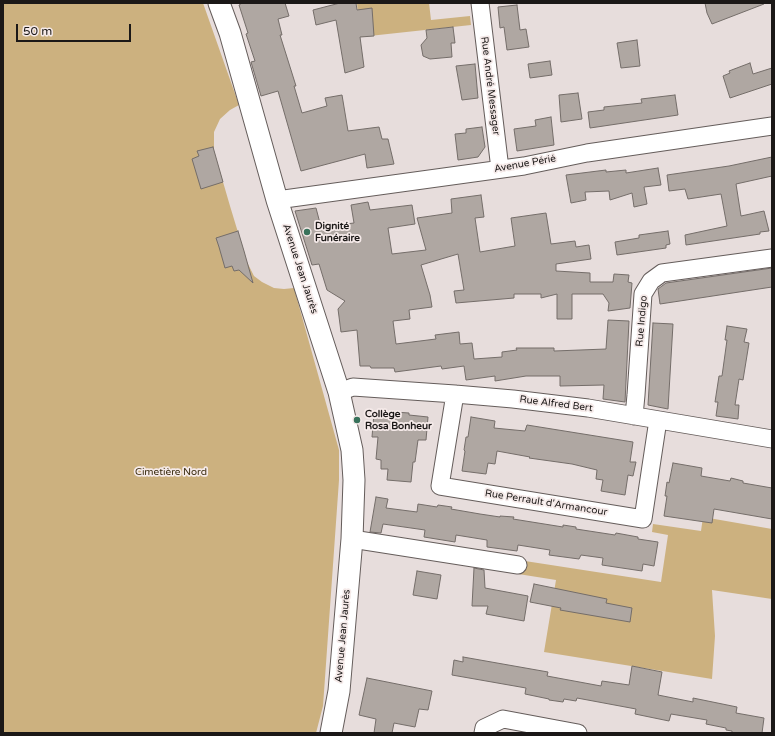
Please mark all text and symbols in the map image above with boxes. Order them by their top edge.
scale bar [18,16,133,42]
text: 50 m [23,24,52,38]
street label: Rue André Messager [478,36,502,136]
street label: Avenue Périé [493,153,557,175]
place label: Dignité Funéraire [315,220,360,244]
street label: Avenue Jean Jaurès [280,223,320,315]
marker: Dignité Funéraire [302,227,312,237]
street label: Rue Indigo [634,295,650,347]
street label: Rue Alfred Bert [519,394,593,414]
place label: Collège Rosa Bonheur [365,408,432,432]
marker: Collège Rosa Bonheur [352,415,362,425]
park label: Cimetière Nord [135,466,207,478]
street label: Rue Perrault d'Armancour [484,487,608,519]
street label: Avenue Jean Jaurès [333,589,353,683]

